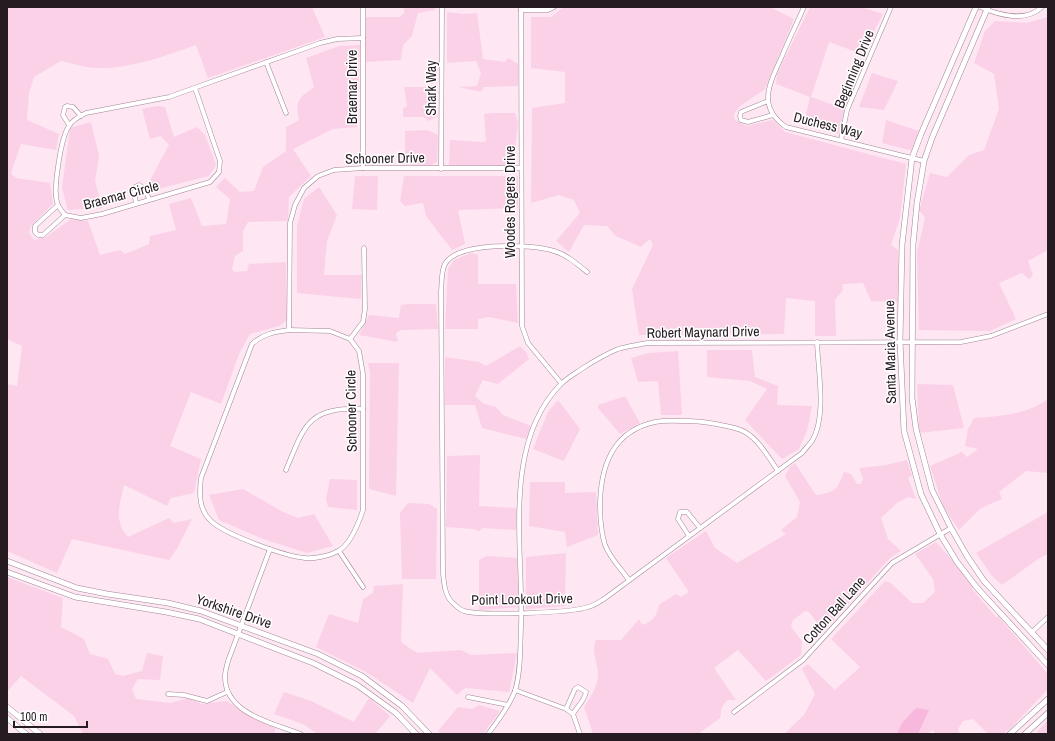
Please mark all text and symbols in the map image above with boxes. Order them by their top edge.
street label: Beginning Drive [830,27,878,111]
street label: Braemar Drive [343,50,361,124]
street label: Shark Way [422,60,440,116]
street label: Duchess Way [792,108,865,142]
street label: Woodes Rogers Drive [501,146,519,258]
street label: Schooner Drive [345,148,425,168]
street label: Braemar Circle [81,176,161,214]
street label: Santa Maria Avenue [880,300,900,404]
street label: Robert Maynard Drive [646,322,760,342]
street label: Schooner Circle [341,370,361,452]
street label: Cotton Ball Lane [799,572,869,648]
street label: Point Lookout Drive [471,589,573,609]
street label: Yorkshire Drive [194,590,274,632]
scale bar [14,703,87,729]
text: 100 m [20,709,47,725]

